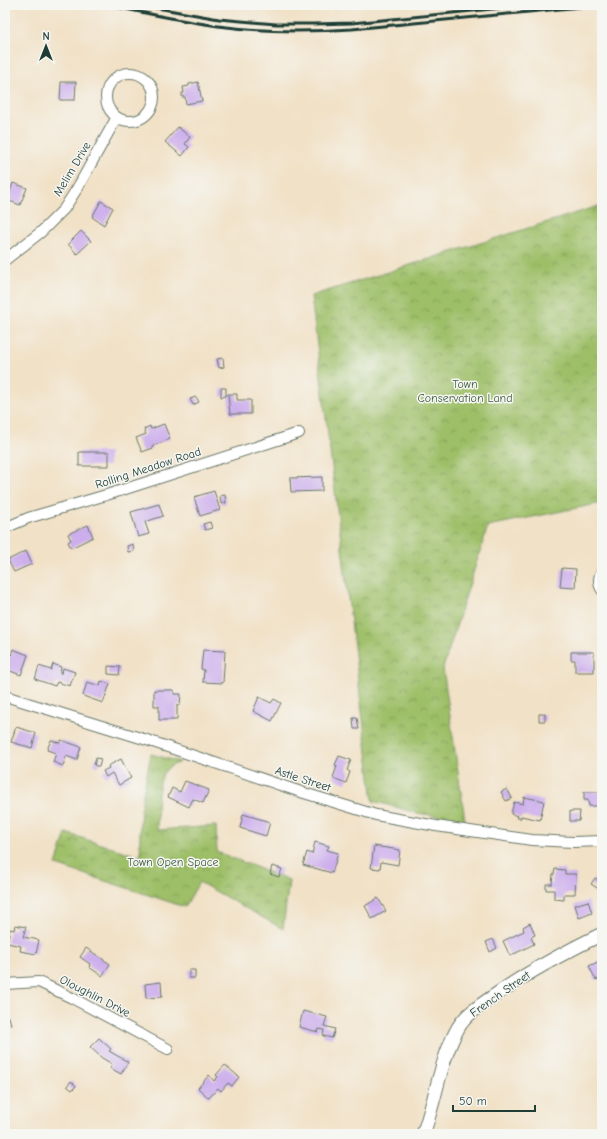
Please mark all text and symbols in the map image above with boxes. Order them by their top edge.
north arrow [26,26,66,66]
text: N [42,30,50,43]
street label: Melim Drive [50,139,94,199]
park label: Town Conservation Land [417,377,513,405]
street label: Rolling Meadow Road [93,444,203,492]
street label: Astle Street [273,763,333,795]
park label: Town Open Space [128,855,218,869]
street label: French Street [467,968,533,1020]
street label: Oloughlin Drive [57,972,133,1020]
scale bar [453,1087,535,1113]
text: 50 m [459,1094,487,1108]

